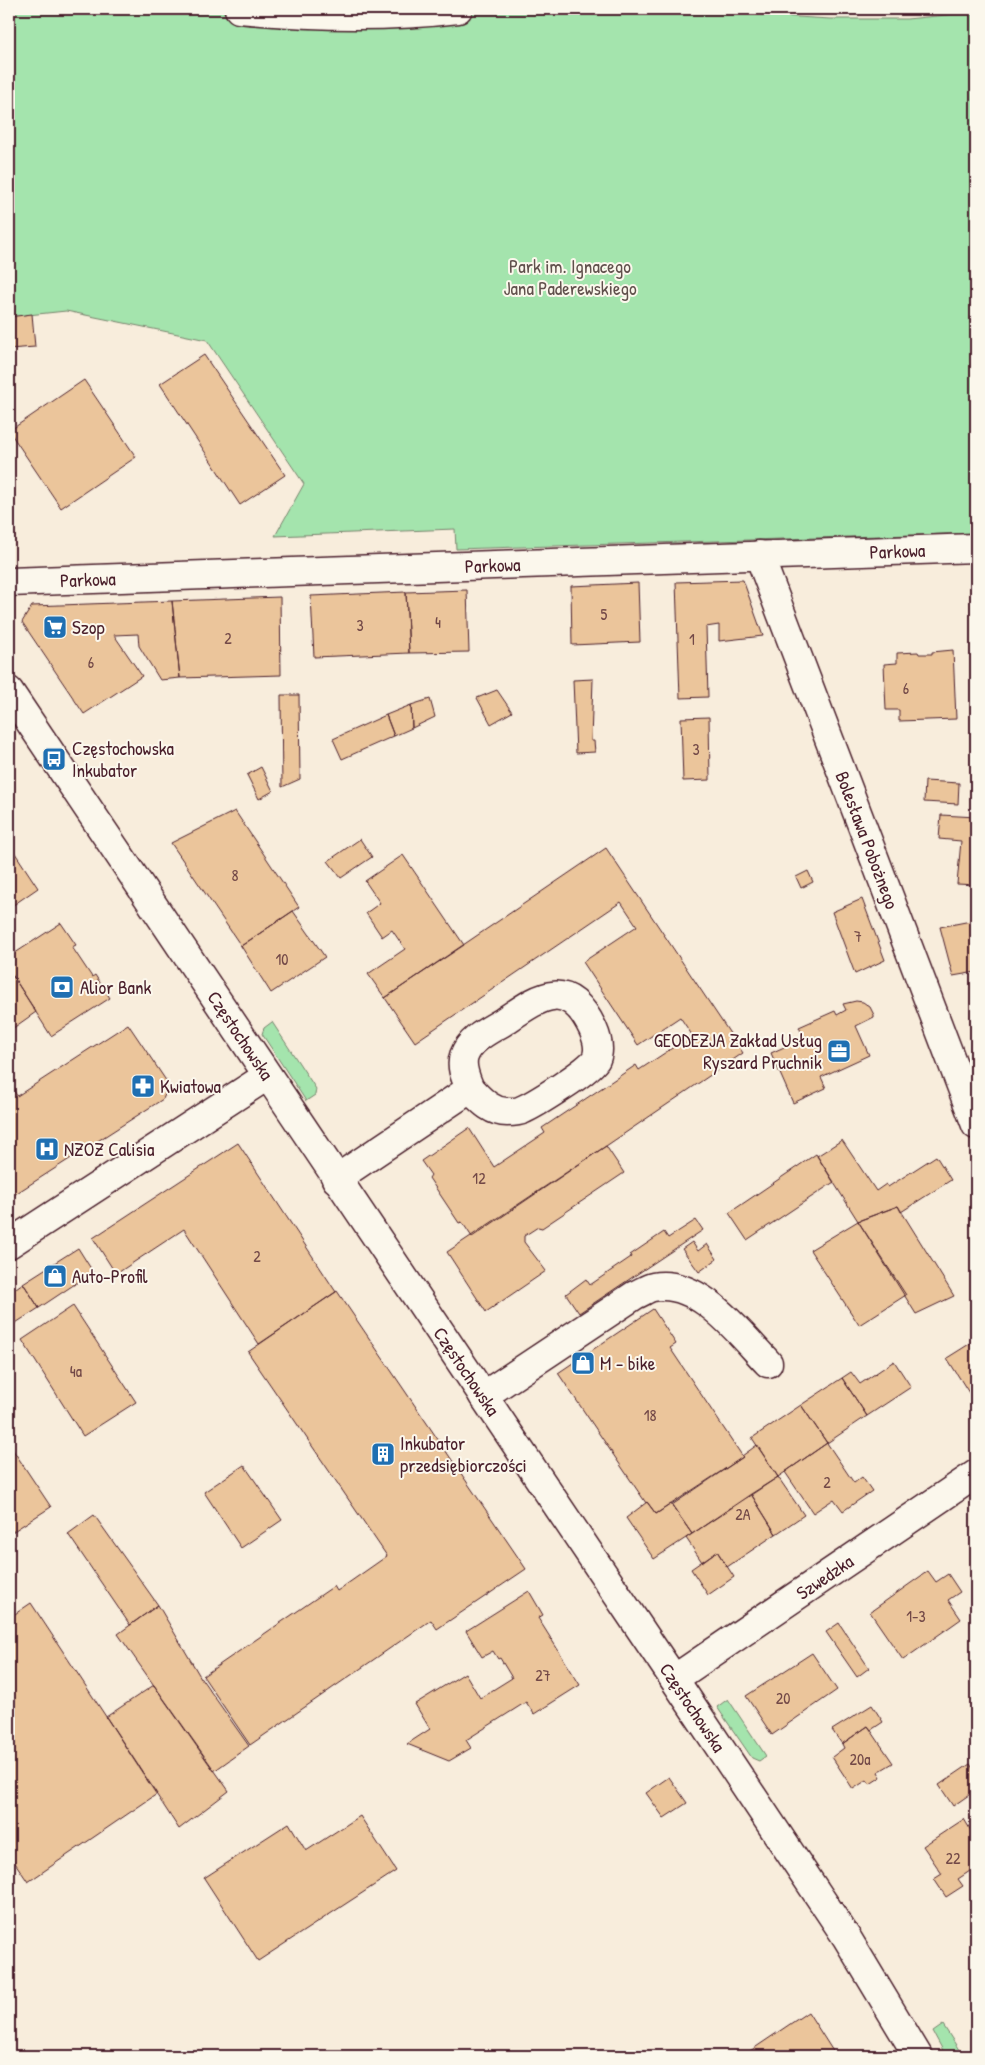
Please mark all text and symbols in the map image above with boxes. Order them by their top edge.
park label: Park im. Ignacego Jana Paderewskiego [503,253,637,301]
street label: Parkowa [869,537,926,565]
street label: Parkowa [464,551,522,579]
street label: Parkowa [60,565,117,593]
house number: 5 [601,603,608,625]
house number: 4 [435,611,441,633]
supermarket icon: Szop [42,614,68,640]
place label: Szop [72,614,105,640]
house number: 3 [356,614,364,636]
house number: 2 [224,627,232,649]
house number: 1 [689,628,695,650]
house number: 6 [88,651,94,673]
house number: 6 [903,677,909,699]
place label: Częstochowska Inkubator [72,735,175,783]
house number: 3 [692,738,700,760]
bus stop icon: Częstochowska Inkubator [41,746,67,772]
street label: Bolesława Pobożnego [830,768,906,913]
house number: 8 [232,864,239,886]
house number: 7 [854,925,862,947]
house number: 10 [276,948,288,970]
bank icon: Alior Bank [49,974,75,1000]
place label: Alior Bank [80,974,152,1000]
street label: Częstochowska [201,986,280,1085]
place label: GEODEZJA Zakład Usług Ryszard Pruchnik [654,1027,822,1075]
office icon: GEODEZJA Zakład Usług Ryszard Pruchnik [826,1038,852,1064]
pharmacy icon: Kwiatowa [130,1073,156,1099]
place label: Kwiatowa [160,1073,221,1099]
hospital icon: NZOZ Calisia [34,1136,60,1162]
place label: NZOZ Calisia [64,1136,155,1162]
house number: 12 [472,1167,486,1189]
house number: 2 [253,1245,261,1267]
shop icon: Auto-Profil [42,1263,68,1289]
place label: Auto-Profil [72,1263,148,1289]
street label: Częstochowska [428,1322,506,1421]
shop icon: M - bike [570,1350,596,1376]
place label: M - bike [600,1350,656,1376]
house number: 4a [70,1360,82,1382]
house number: 18 [644,1404,656,1426]
place label: Inkubator przedsiębiorczości [400,1430,527,1478]
building icon: Inkubator przedsiębiorczości [370,1441,396,1467]
house number: 2 [823,1471,831,1493]
house number: 2A [735,1503,751,1525]
street label: Szwedzka [791,1548,859,1606]
house number: 1-3 [906,1605,926,1627]
street label: Częstochowska [654,1658,732,1757]
house number: 27 [535,1664,551,1686]
house number: 20 [776,1687,790,1709]
house number: 20a [850,1748,870,1770]
house number: 22 [946,1847,961,1869]

